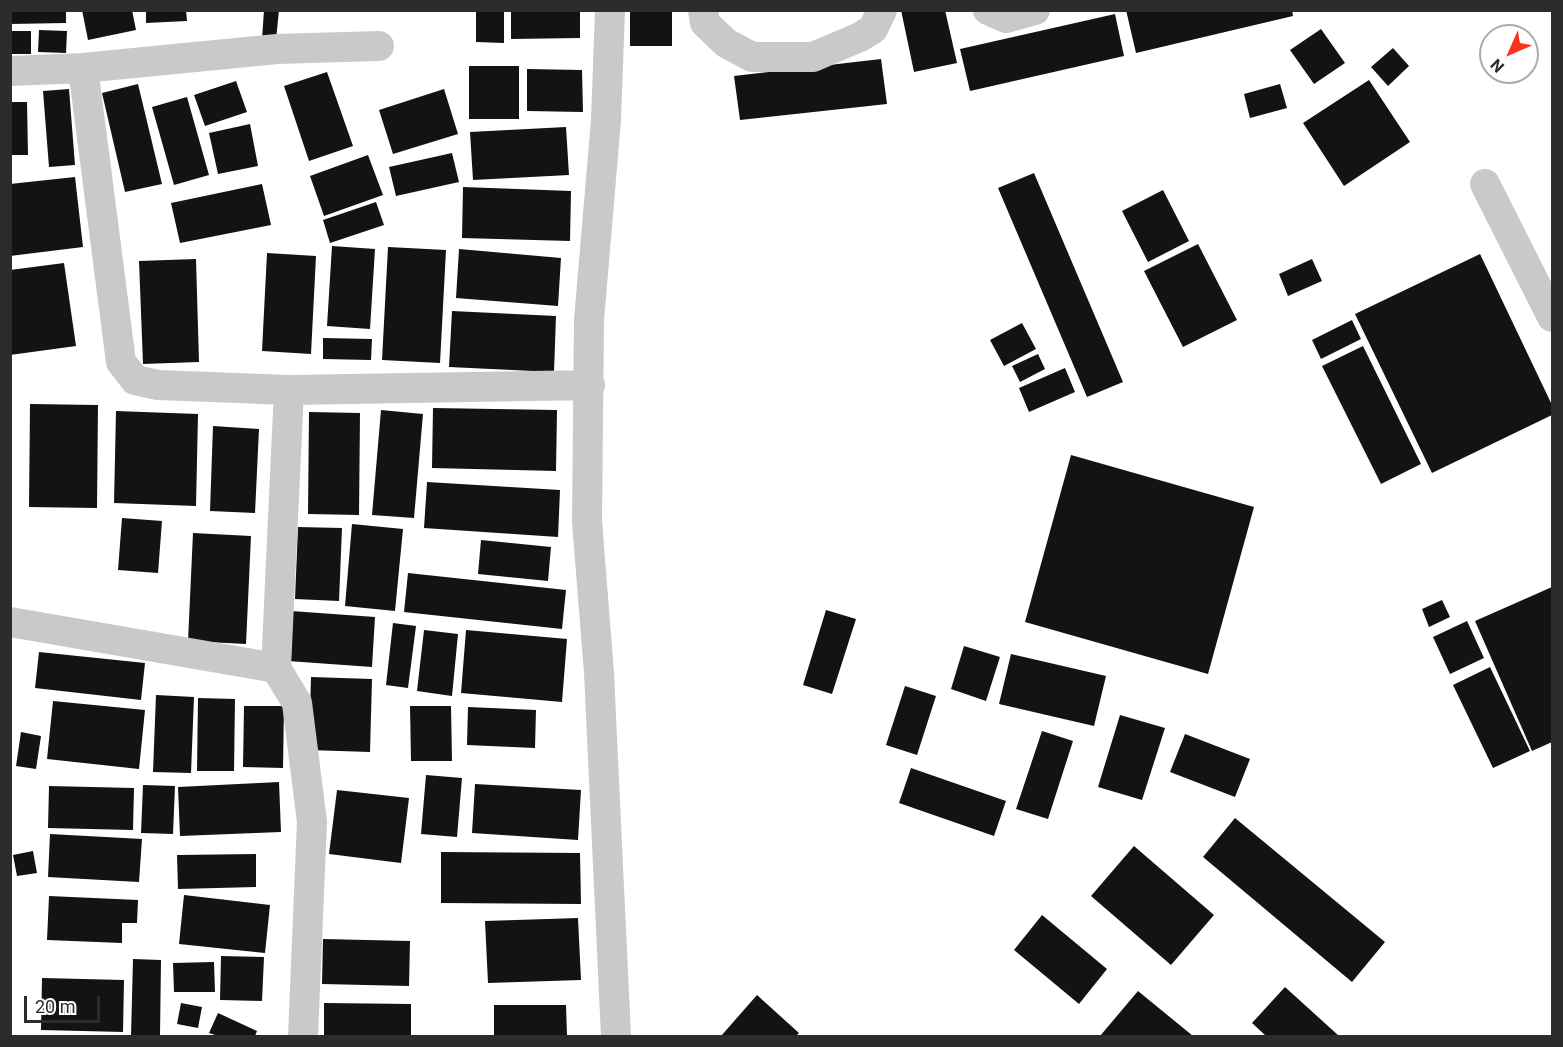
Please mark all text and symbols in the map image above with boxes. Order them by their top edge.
north arrow [1479,24,1539,84]
text: N [1487,55,1508,76]
scale bar [27,984,104,1022]
text: 20 m [35,996,75,1017]

